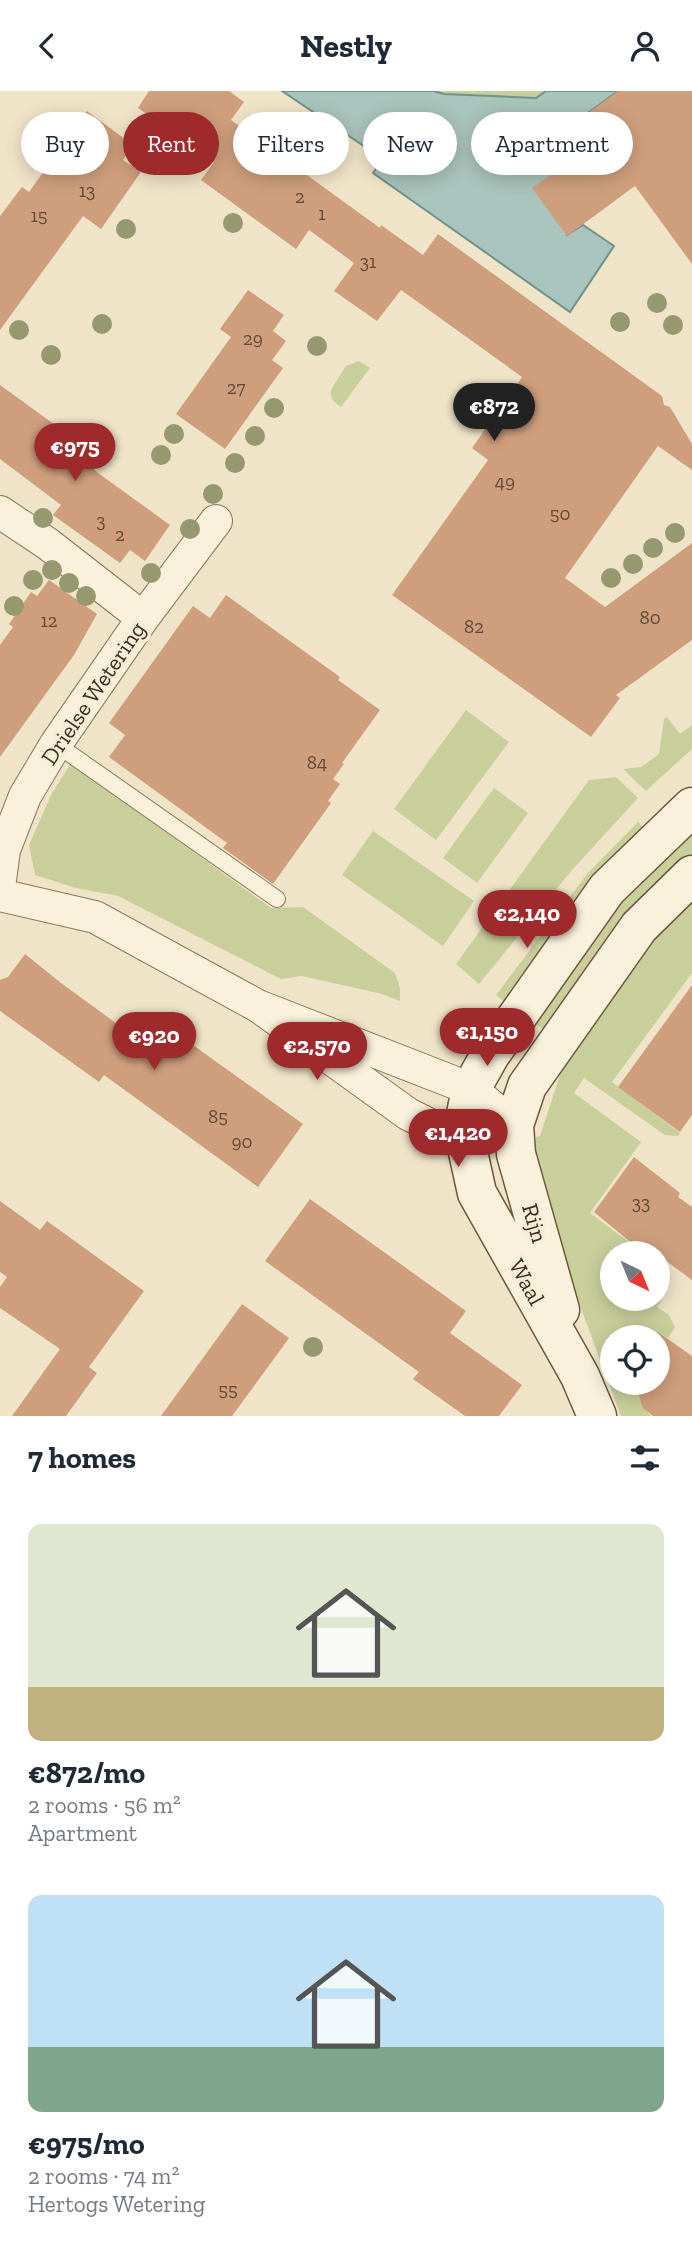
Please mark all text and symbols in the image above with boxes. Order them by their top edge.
icon: back [28,27,66,65]
text: Nestly [300,27,392,65]
icon: person [626,27,664,65]
chip: Buy [21,112,109,175]
chip: Rent [123,112,219,175]
chip: Filters [233,112,349,175]
chip: New [363,112,457,175]
chip: Apartment [471,112,633,175]
house number: 13 [79,179,95,202]
house number: 2 [295,185,305,208]
house number: 1 [318,202,326,225]
house number: 15 [30,204,48,227]
house number: 31 [360,250,376,273]
house number: 29 [243,327,263,350]
house number: 27 [227,376,245,399]
pin: €872 [453,383,535,443]
text: €872 [469,392,519,420]
pin: €975 [34,423,116,483]
text: €975 [50,432,100,460]
house number: 49 [495,470,515,493]
house number: 50 [550,502,570,525]
house number: 3 [96,509,106,532]
house number: 2 [115,523,125,546]
house number: 80 [639,606,661,629]
house number: 12 [40,609,58,632]
house number: 82 [464,615,484,638]
street label: Drielse Wetering [35,616,152,770]
house number: 84 [307,751,327,774]
pin: €2,140 [470,891,584,950]
text: €2,140 [494,899,560,927]
pin: €1,150 [430,1009,544,1068]
pin: €920 [113,1013,195,1072]
text: €1,150 [456,1017,518,1045]
text: €920 [128,1021,180,1049]
pin: €2,570 [260,1023,374,1082]
text: €2,570 [283,1031,351,1059]
house number: 85 [208,1105,228,1128]
pin: €1,420 [401,1109,515,1169]
text: €1,420 [425,1118,491,1146]
house number: 90 [231,1130,253,1153]
house number: 33 [632,1191,650,1214]
street label: Rijn [516,1200,554,1246]
north arrow [600,1241,670,1311]
map controls [600,1241,670,1395]
street label: Waal [503,1254,551,1310]
button: locate [600,1325,670,1395]
house number: 55 [218,1378,238,1401]
icon: filters [626,1439,664,1477]
text: 7 homes [28,1440,136,1476]
icon: home [283,1570,409,1696]
text: €872/mo [28,1755,145,1791]
text: 2 rooms · 56 m² [28,1791,181,1819]
text: Apartment [28,1819,137,1847]
icon: home [283,1941,409,2067]
text: €975/mo [28,2126,145,2162]
text: 2 rooms · 74 m² [28,2162,179,2190]
text: Hertogs Wetering [28,2190,205,2218]

